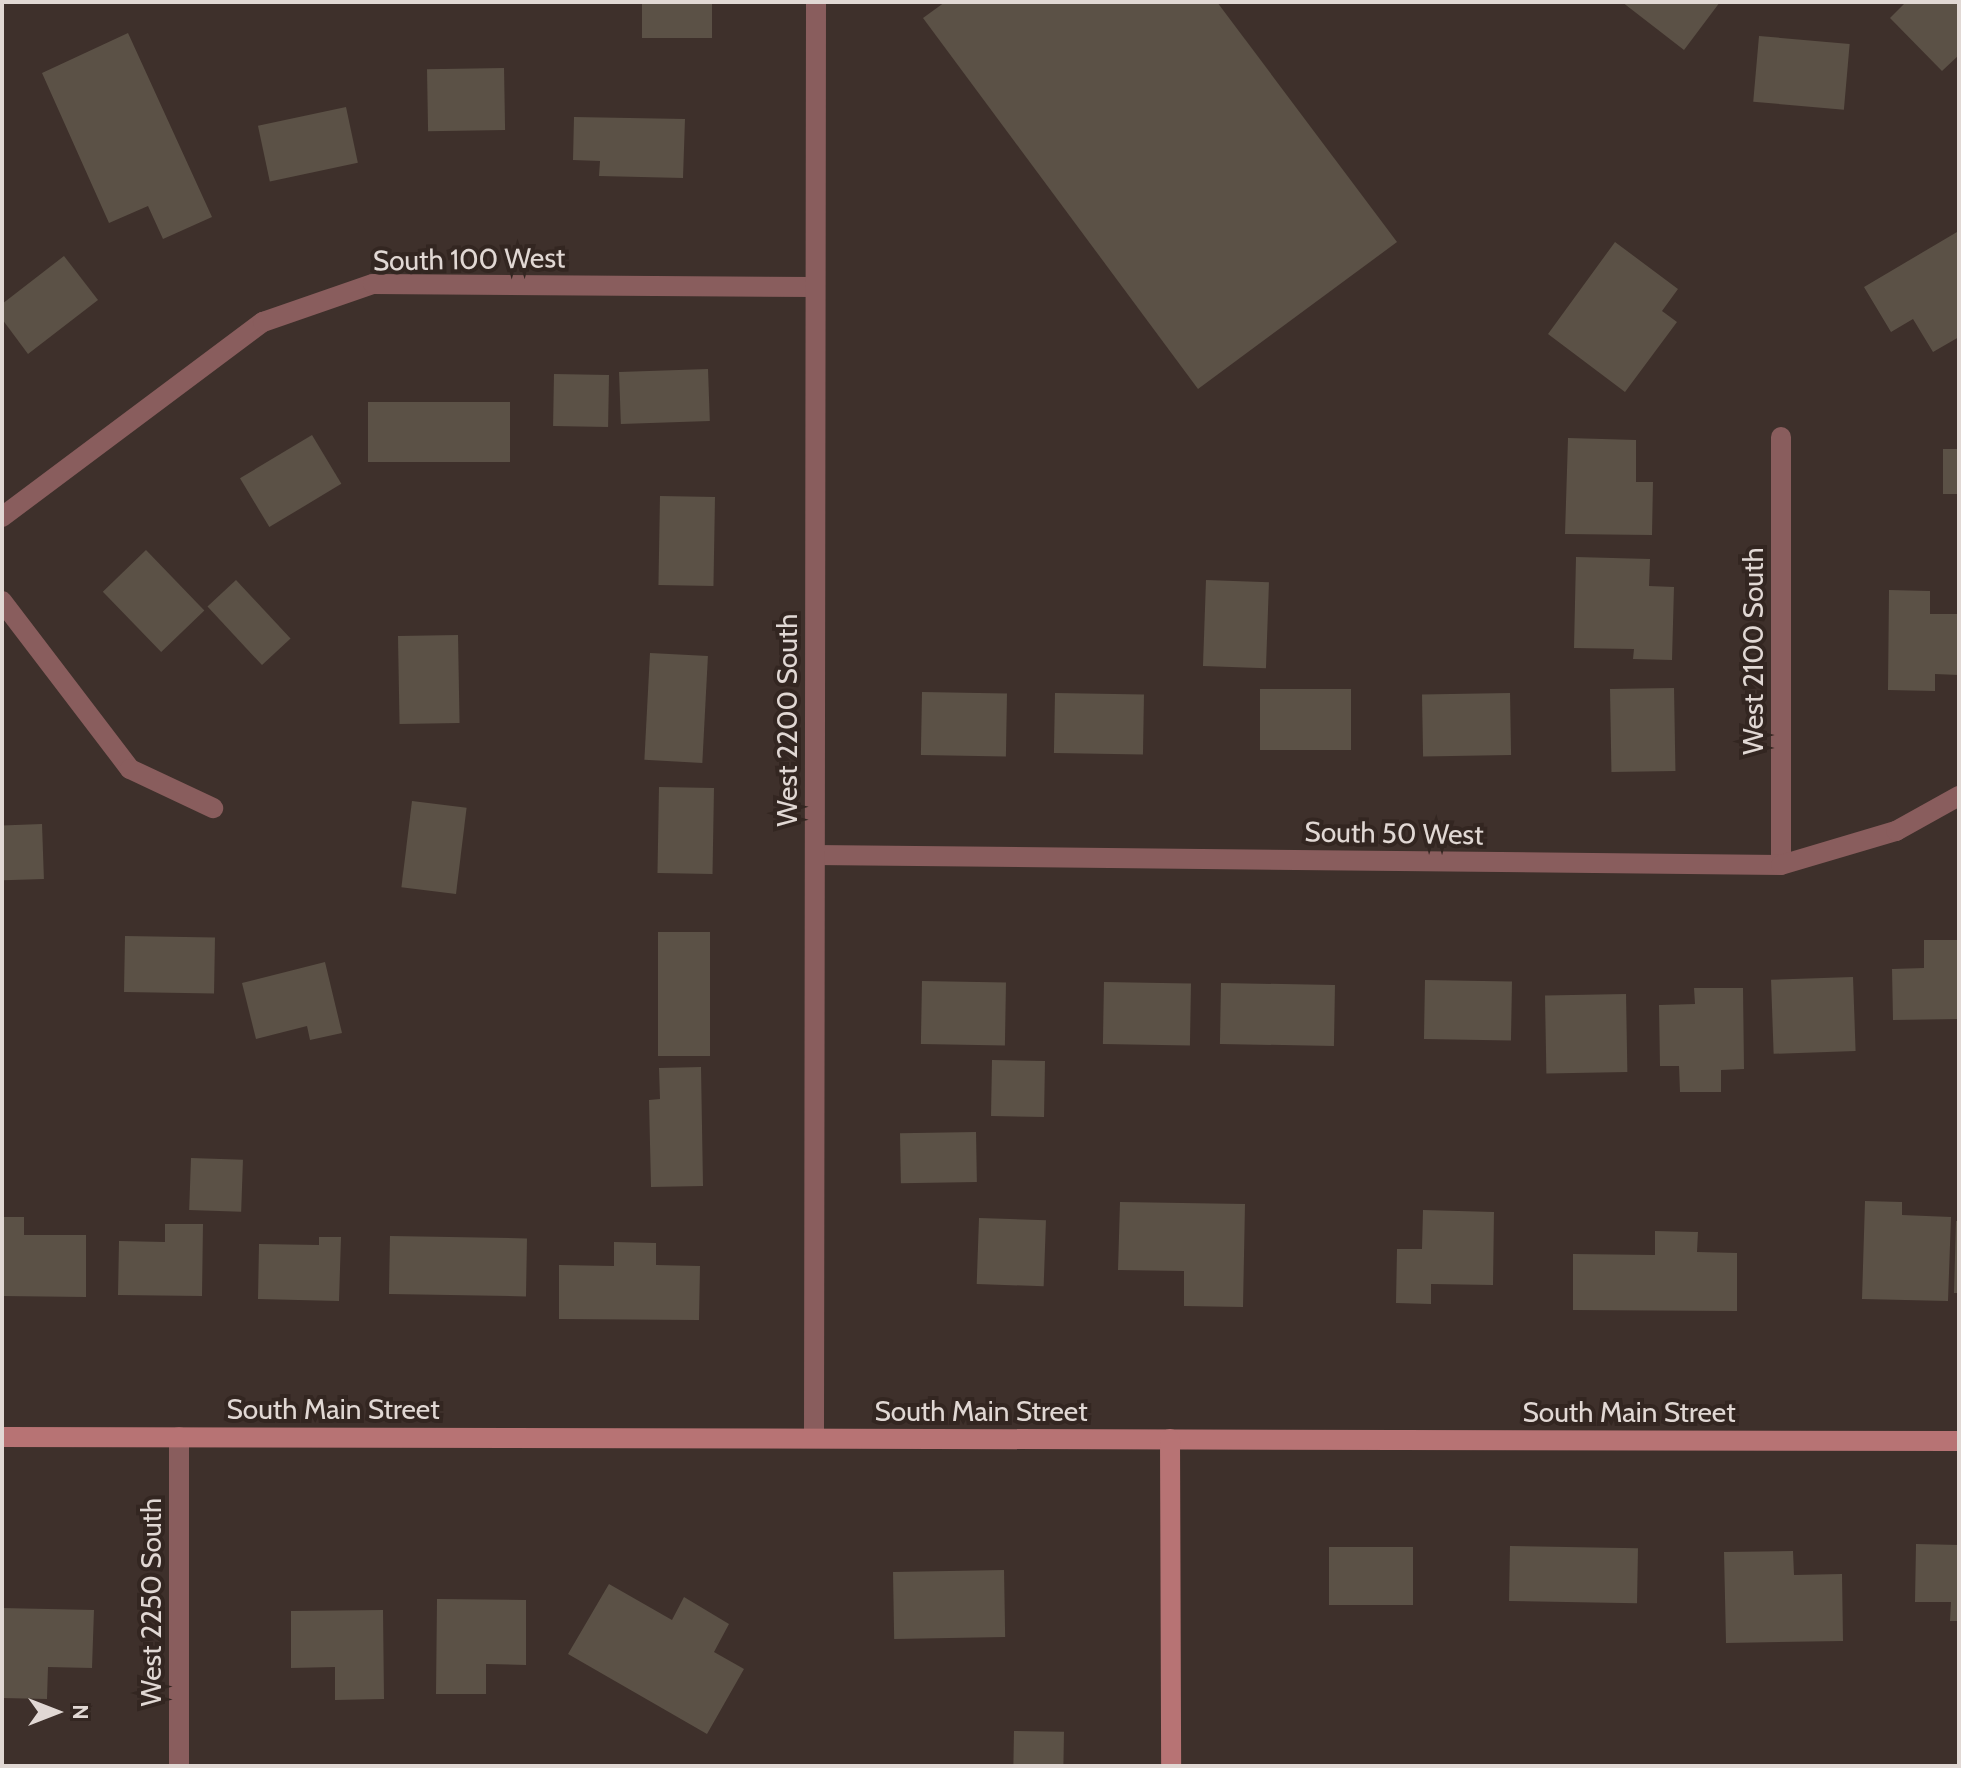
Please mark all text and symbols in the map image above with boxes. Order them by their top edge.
street label: South 100 West [372,241,566,277]
street label: West 2100 South [1736,547,1770,755]
street label: West 2200 South [770,614,804,826]
street label: South 50 West [1304,815,1484,851]
street label: South Main Street [226,1392,440,1426]
street label: South Main Street [874,1394,1088,1428]
street label: South Main Street [1522,1395,1736,1429]
street label: West 2250 South [134,1498,168,1706]
north arrow [16,1672,96,1752]
text: N [67,1704,94,1720]

